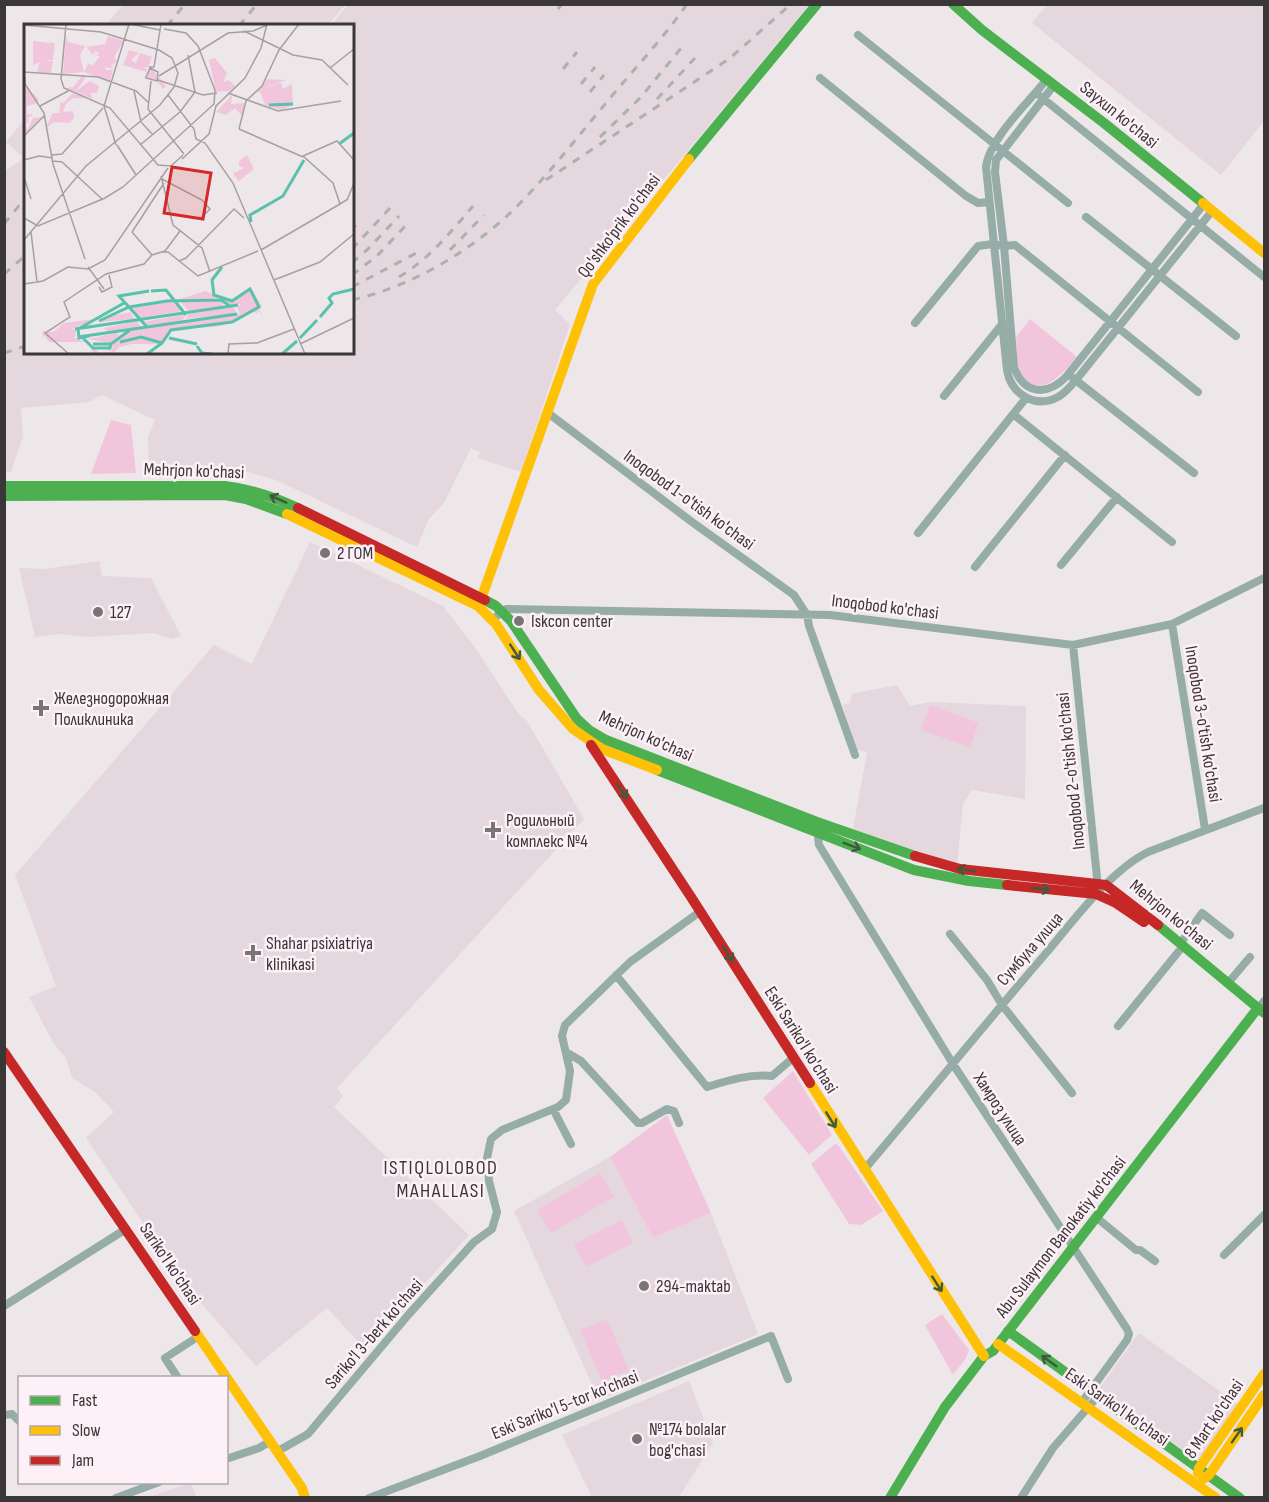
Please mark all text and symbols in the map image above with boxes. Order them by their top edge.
inset map [24,24,354,354]
street label: Sayxun ko'chasi [1076,77,1162,153]
street label: Qo'shko'prik ko'chasi [573,170,665,282]
street label: Inoqobod 1-o'tish ko'chasi [619,445,759,555]
street label: Mehrjon ko'chasi [143,459,245,483]
one-way arrow [270,493,288,504]
place label: 2 ГОМ [337,543,373,564]
marker: 2 ГОМ [318,546,332,560]
street label: Inoqobod ko'chasi [830,590,940,624]
place label: 127 [110,602,132,623]
marker: 127 [91,605,105,619]
place label: Iskcon center [531,611,613,632]
marker: Iskcon center [512,614,526,628]
one-way arrow [508,643,521,660]
street label: Inoqobod 3-o'tish ko'chasi [1180,644,1226,804]
place label: Железнодорожная Поликлиника [54,688,169,730]
street label: Inoqobod 2-o'tish ko'chasi [1052,691,1090,851]
marker: Железнодорожная Поликлиника [32,699,50,717]
street label: Mehrjon ko'chasi [596,706,696,766]
one-way arrow [616,782,628,798]
place label: Родильный комплекс №4 [506,810,588,852]
marker: Родильный комплекс №4 [484,821,502,839]
one-way arrow [842,841,861,852]
one-way arrow [957,864,976,875]
street label: Mehrjon ko'chasi [1125,875,1217,955]
one-way arrow [1030,884,1050,895]
street label: Сумбула улица [992,908,1068,990]
place label: Shahar psixiatriya klinikasi [266,933,373,975]
marker: Shahar psixiatriya klinikasi [244,944,262,962]
one-way arrow [722,945,734,962]
street label: Eski Sariko'l ko'chasi [760,983,842,1097]
street label: Хамроз улица [968,1068,1031,1149]
one-way arrow [825,1111,838,1128]
street label: Abu Sulaymon Banokatiy ko'chasi [991,1152,1130,1323]
district label: ISTIQLOLOBOD MAHALLASI [384,1156,498,1203]
street label: Sariko'l ko'chasi [135,1219,205,1309]
street label: Sariko'l 3-berk ko'chasi [321,1275,427,1393]
one-way arrow [931,1275,943,1292]
place label: 294-maktab [656,1276,731,1297]
marker: 294-maktab [637,1279,651,1293]
one-way arrow [1041,1354,1057,1367]
street label: Eski Sariko'l ko'chasi [1061,1363,1173,1451]
street label: Eski Sariko'l 5-tor ko'chasi [489,1366,641,1444]
legend [18,1376,228,1484]
street label: 8 Mart ko'chasi [1180,1376,1248,1462]
text: Fast [72,1390,98,1411]
place label: №174 bolalar bog'chasi [649,1419,726,1461]
text: Slow [72,1420,101,1441]
one-way arrow [1231,1427,1243,1443]
marker: №174 bolalar bog'chasi [630,1432,644,1446]
text: Jam [71,1450,94,1471]

